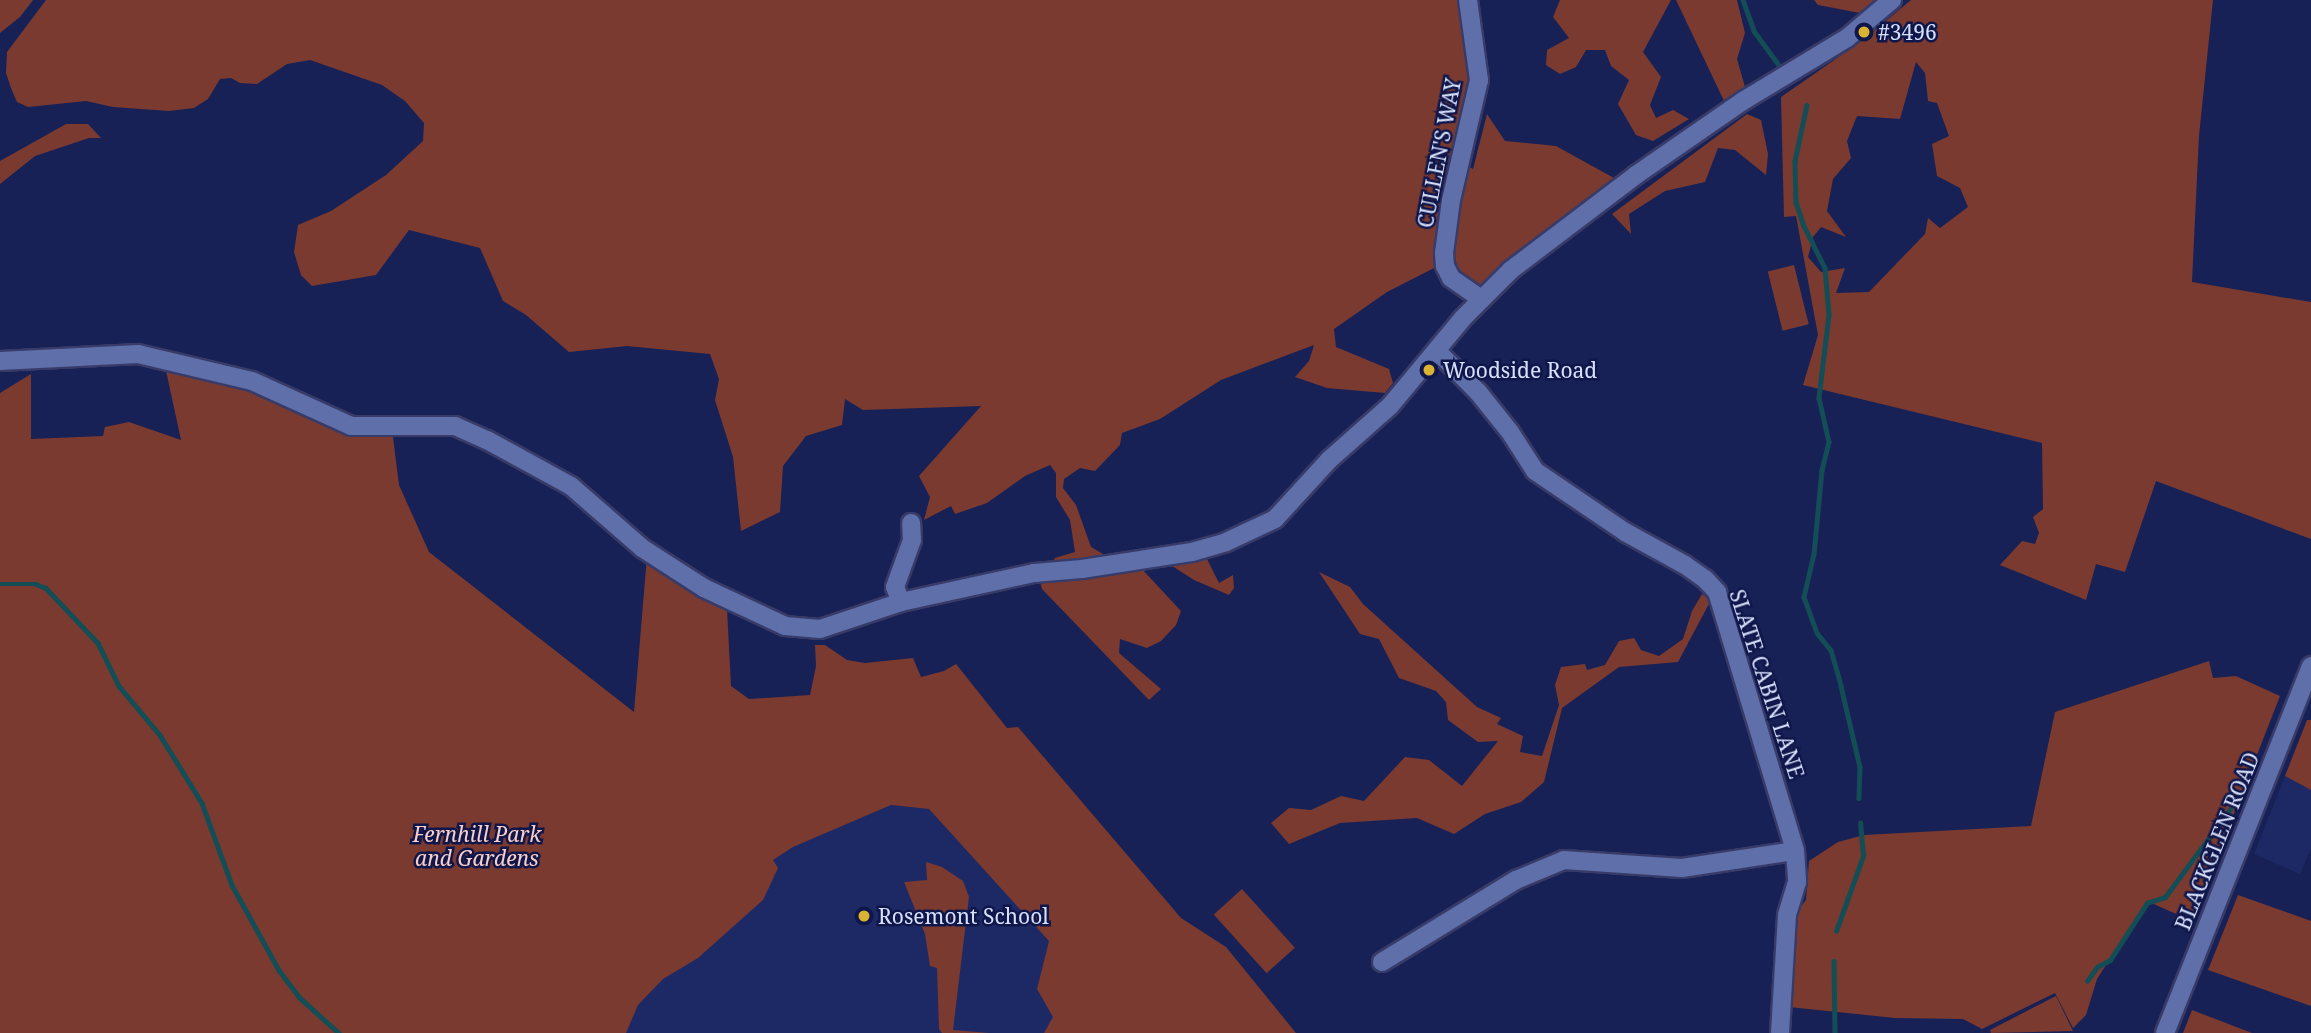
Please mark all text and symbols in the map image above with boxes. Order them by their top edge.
place label: #3496 [1878,19,1937,45]
marker: #3496 [1856,24,1872,40]
street label: CULLEN'S WAY [1412,76,1466,230]
place label: Woodside Road [1443,357,1597,383]
marker: Woodside Road [1421,362,1437,378]
street label: SLATE CABIN LANE [1725,586,1809,782]
street label: BLACKGLEN ROAD [2170,748,2264,934]
park label: Fernhill Park and Gardens [413,821,541,871]
place label: Rosemont School [878,903,1049,929]
marker: Rosemont School [856,908,872,924]

